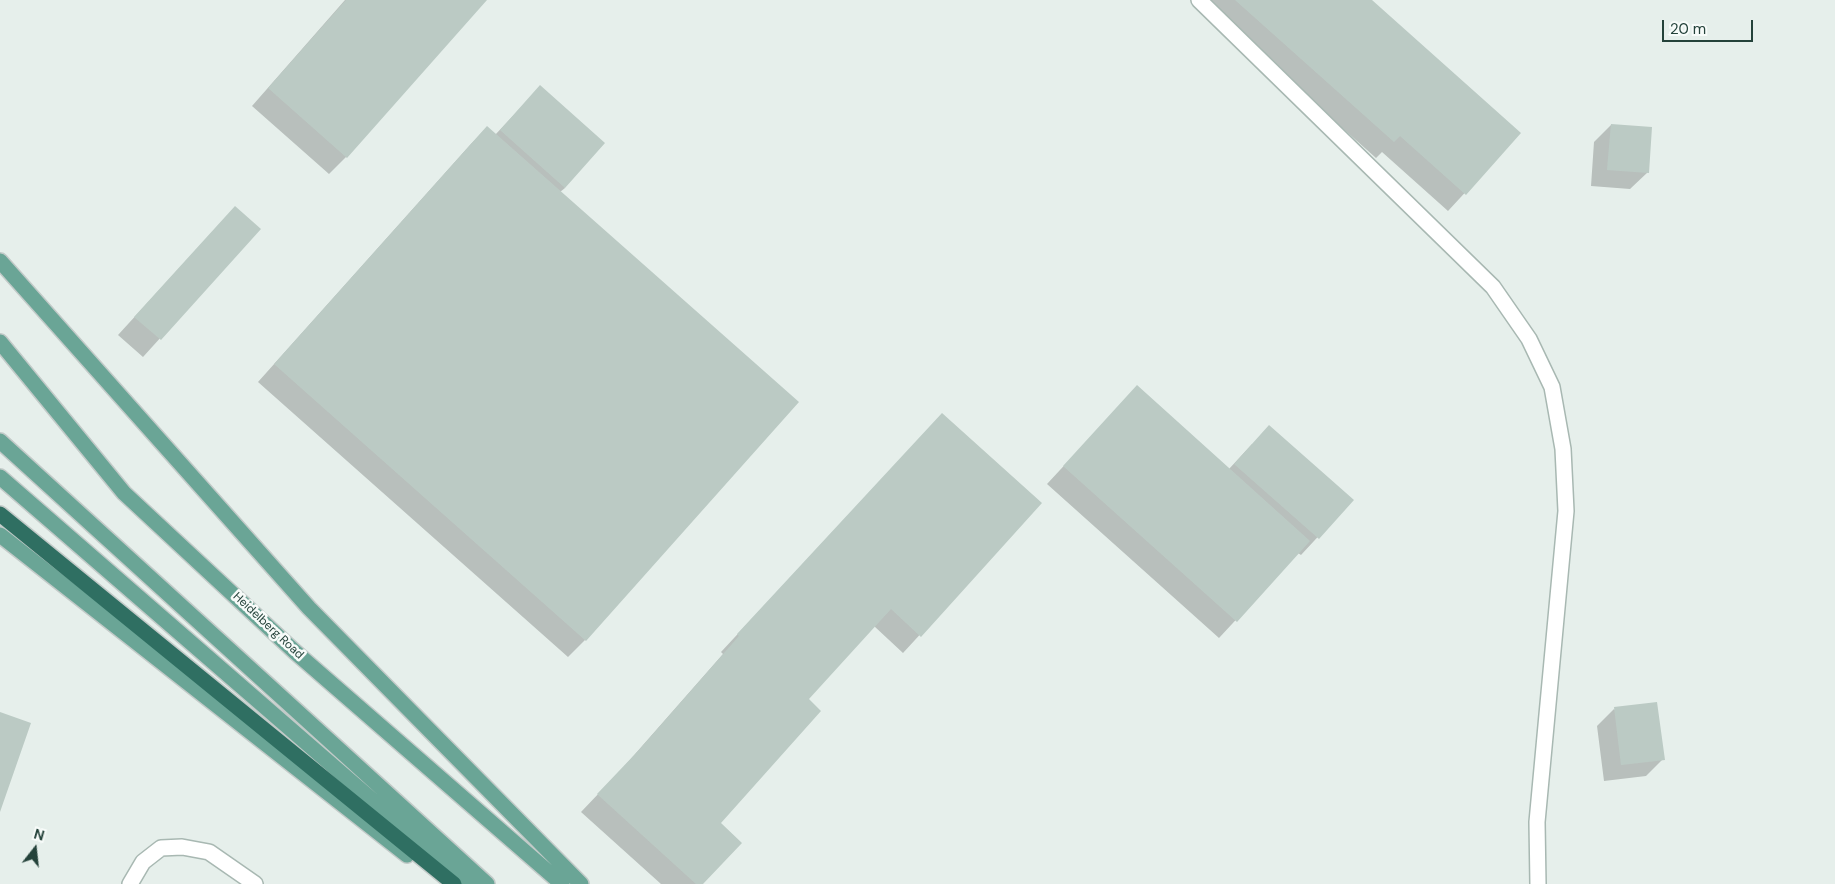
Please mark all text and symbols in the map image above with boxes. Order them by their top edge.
scale bar [1665,10,1756,42]
text: 20 m [1670,19,1706,39]
street label: Heidelberg Road [230,590,306,662]
north arrow [10,824,60,874]
text: N [32,825,47,845]

